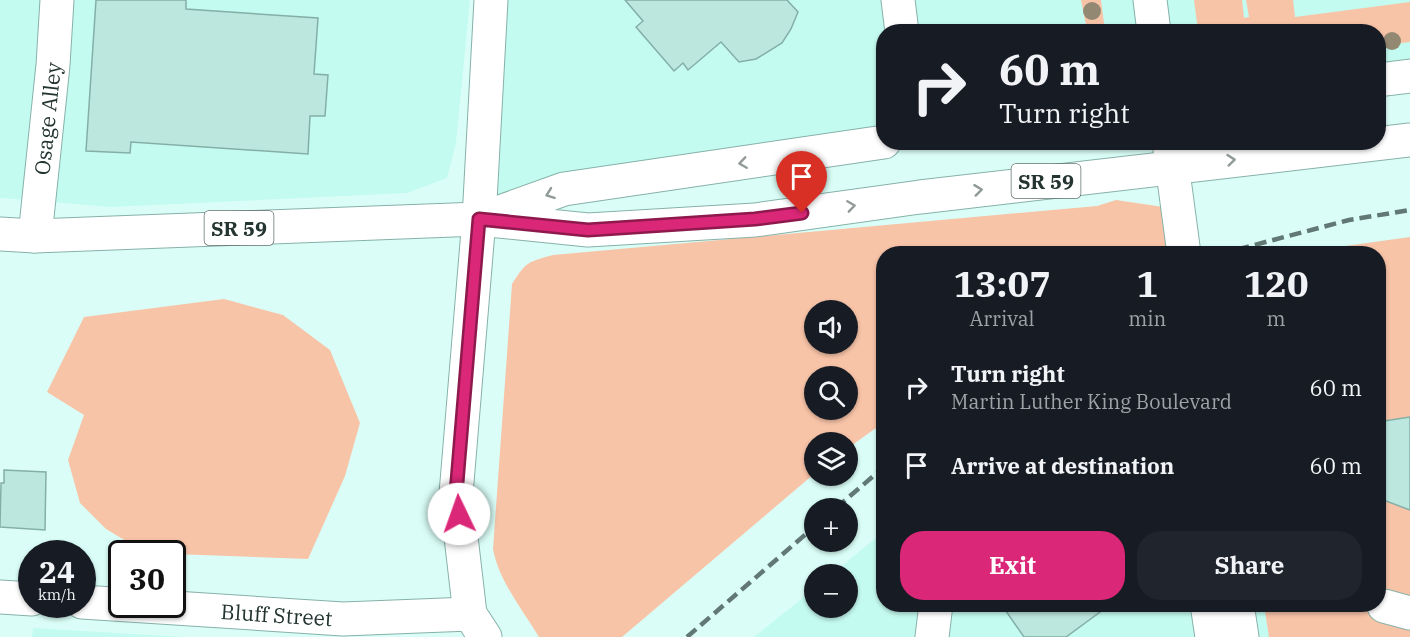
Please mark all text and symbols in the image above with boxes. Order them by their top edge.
text: 60 m [999,42,1100,97]
icon: right [900,48,978,126]
street label: Osage Alley [27,60,67,176]
text: Turn right [999,95,1130,130]
pin [776,151,827,213]
one-way arrow [1226,154,1235,167]
one-way arrow [738,156,747,168]
icon: arrive [785,160,818,193]
road number: SR 59 [1012,164,1080,198]
one-way arrow [973,184,982,196]
one-way arrow [545,186,556,199]
one-way arrow [846,201,855,213]
road number: SR 59 [204,211,274,245]
text: 13:07 [953,260,1051,307]
text: 1 [1136,260,1158,307]
text: 120 [1244,260,1309,307]
map controls [804,300,858,618]
button: sound [804,300,858,354]
text: Arrival [970,305,1035,332]
text: min [1128,305,1166,332]
text: m [1267,305,1286,332]
text: Turn right [951,359,1065,388]
button: search [804,366,858,420]
icon: right [900,371,933,404]
text: 60 m [1310,373,1362,402]
text: Martin Luther King Boulevard [951,388,1232,415]
button: layers [804,432,858,486]
icon: arrive [900,449,933,482]
text: Arrive at destination [951,451,1174,480]
text: 60 m [1310,451,1362,480]
position arrow [427,482,491,546]
button: + [804,498,858,552]
button: Exit [900,531,1125,600]
button: Share [1137,531,1362,600]
speed limit sign: 30 [108,540,186,618]
text: 24 [39,552,75,591]
button: − [804,564,858,618]
text: km/h [38,585,76,604]
street label: Bluff Street [220,597,333,632]

